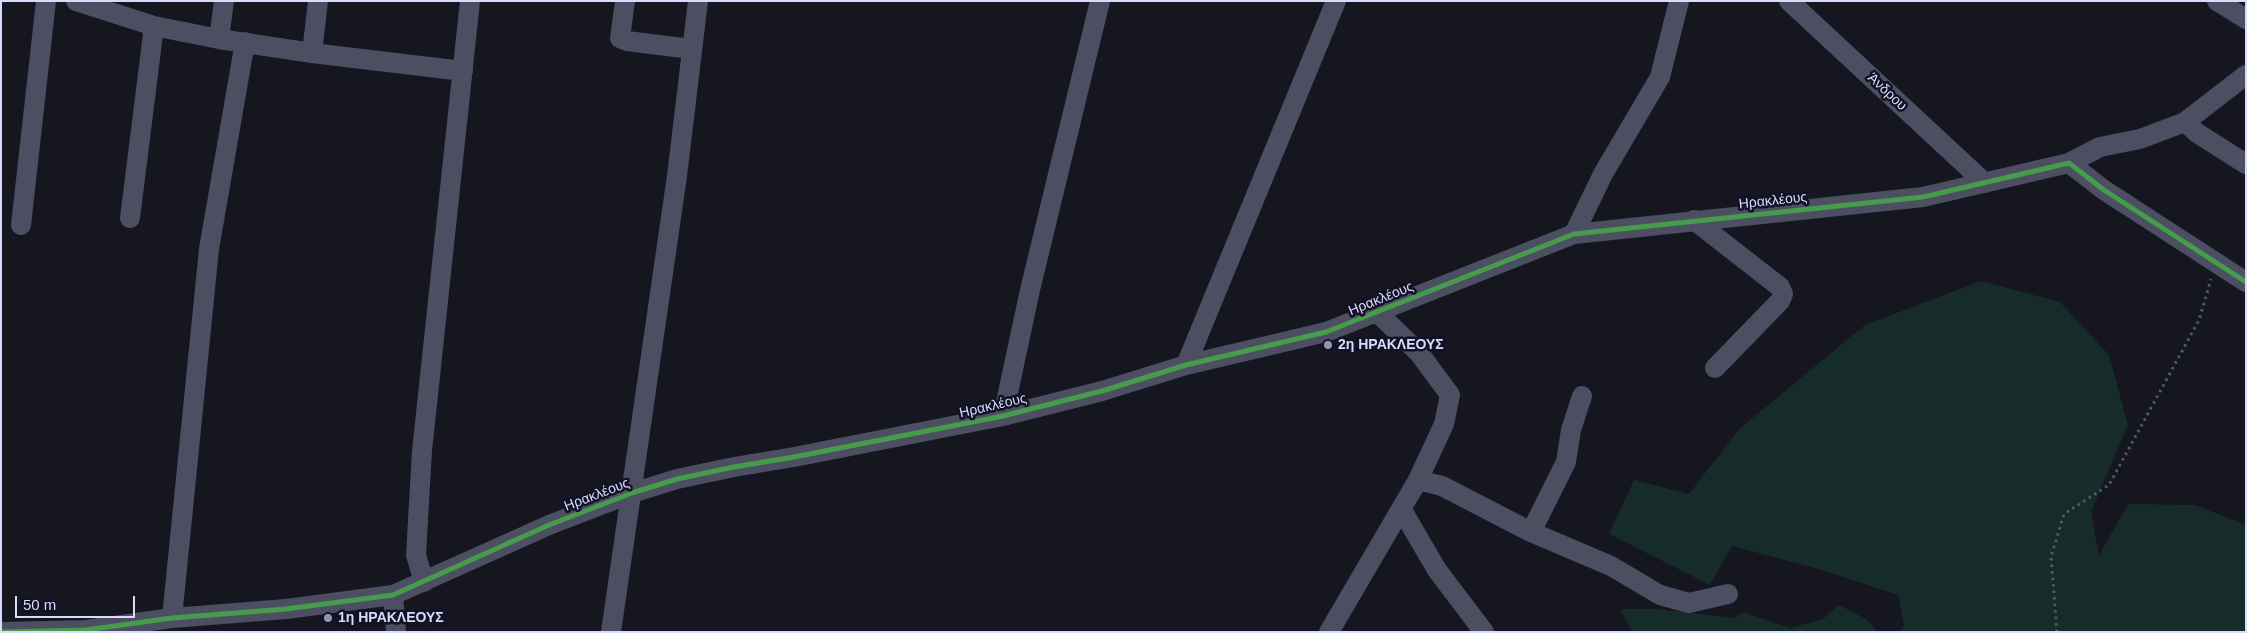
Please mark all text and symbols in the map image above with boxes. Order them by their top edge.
street label: Άνδρου [1864,70,1910,114]
street label: Ηρακλέους [1738,189,1808,213]
street label: Ηρακλέους [1346,278,1416,320]
place label: 2η ΗΡΑΚΛΕΟΥΣ [1338,337,1444,353]
marker: 2η ΗΡΑΚΛΕΟΥΣ [1322,339,1334,351]
street label: Ηρακλέους [958,390,1028,422]
street label: Ηρακλέους [562,475,632,515]
scale bar [18,586,138,618]
text: 50 m [23,596,56,613]
place label: 1η ΗΡΑΚΛΕΟΥΣ [338,610,444,626]
marker: 1η ΗΡΑΚΛΕΟΥΣ [322,612,334,624]

